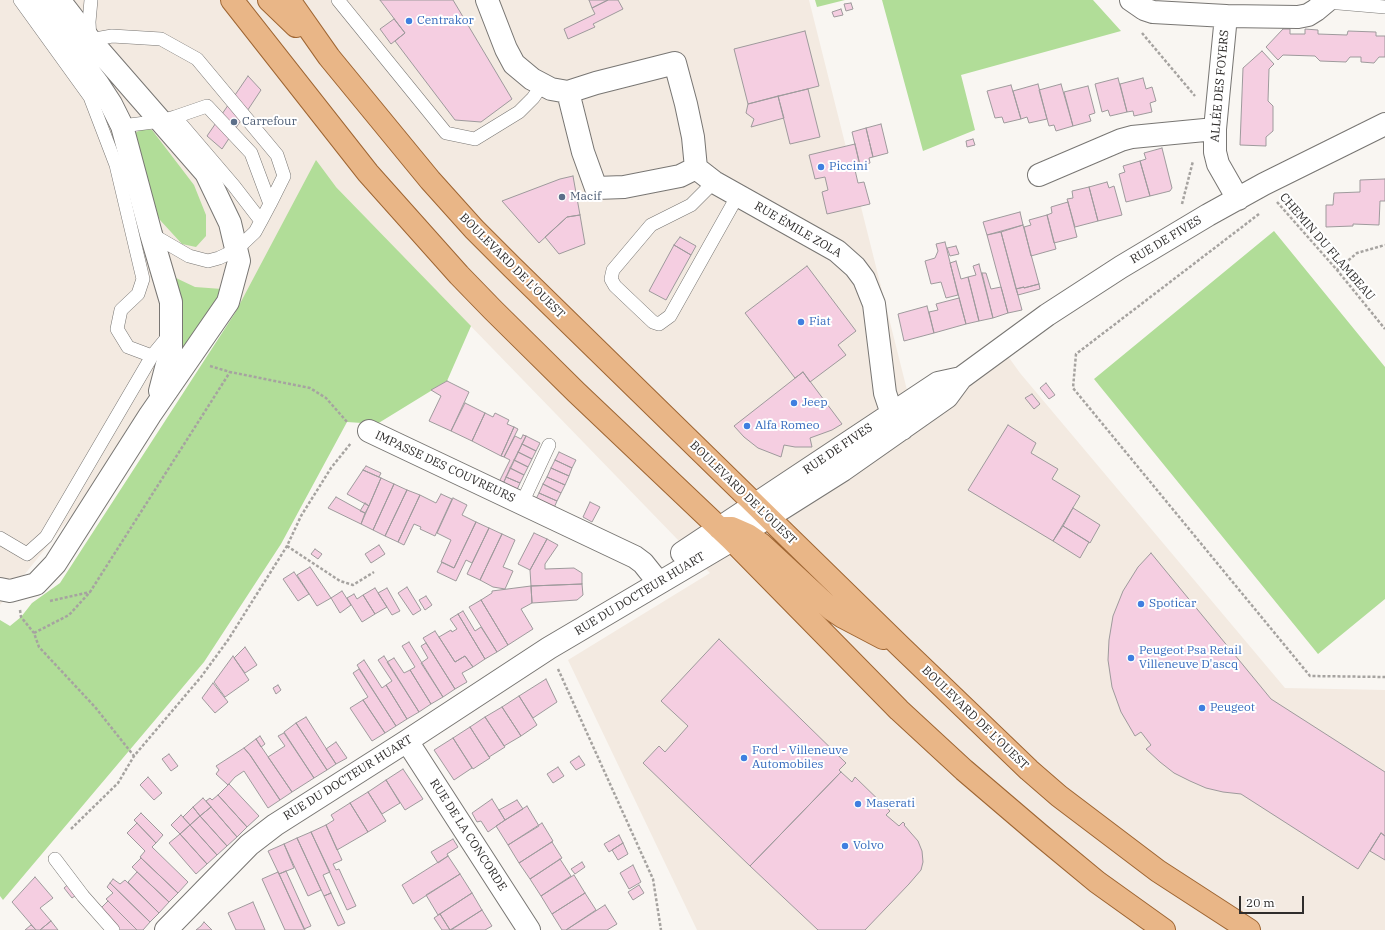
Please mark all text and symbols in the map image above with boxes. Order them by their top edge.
place label: Centrakor [417,14,474,28]
marker: Centrakor [404,16,414,26]
street label: ALLÉE DES FOYERS [1208,29,1232,143]
place label: Carrefour [242,115,297,129]
marker: Carrefour [229,117,239,127]
place label: Piccini [829,160,868,174]
marker: Piccini [816,162,826,172]
place label: Macif [570,190,601,204]
street label: CHEMIN DU FLAMBEAU [1276,190,1378,304]
marker: Macif [557,192,567,202]
street label: RUE ÉMILE ZOLA [752,199,844,261]
street label: BOULEVARD DE L'OUEST [456,210,568,322]
street label: RUE DE FIVES [1128,213,1204,267]
place label: Fiat [809,315,831,329]
marker: Fiat [796,317,806,327]
place label: Jeep [802,396,828,410]
marker: Jeep [789,398,799,408]
place label: Alfa Romeo [755,419,819,433]
marker: Alfa Romeo [742,421,752,431]
street label: RUE DE FIVES [801,421,875,477]
street label: IMPASSE DES COUVREURS [373,428,517,506]
street label: BOULEVARD DE L'OUEST [687,438,799,548]
street label: RUE DU DOCTEUR HUART [572,549,708,639]
place label: Spoticar [1149,597,1196,611]
marker: Spoticar [1136,599,1146,609]
place label: Peugeot Psa Retail Villeneuve D'ascq [1139,644,1242,672]
marker: Peugeot Psa Retail Villeneuve D'ascq [1126,653,1136,663]
street label: BOULEVARD DE L'OUEST [919,663,1031,773]
place label: Peugeot [1210,701,1255,715]
marker: Peugeot [1197,703,1207,713]
street label: RUE DU DOCTEUR HUART [281,732,415,824]
place label: Ford - Villeneuve Automobiles [752,744,848,772]
marker: Ford - Villeneuve Automobiles [739,753,749,763]
street label: RUE DE LA CONCORDE [426,776,510,894]
place label: Maserati [866,797,915,811]
marker: Maserati [853,799,863,809]
place label: Volvo [853,839,884,853]
marker: Volvo [840,841,850,851]
scale bar [1241,888,1306,914]
text: 20 m [1246,895,1275,910]

